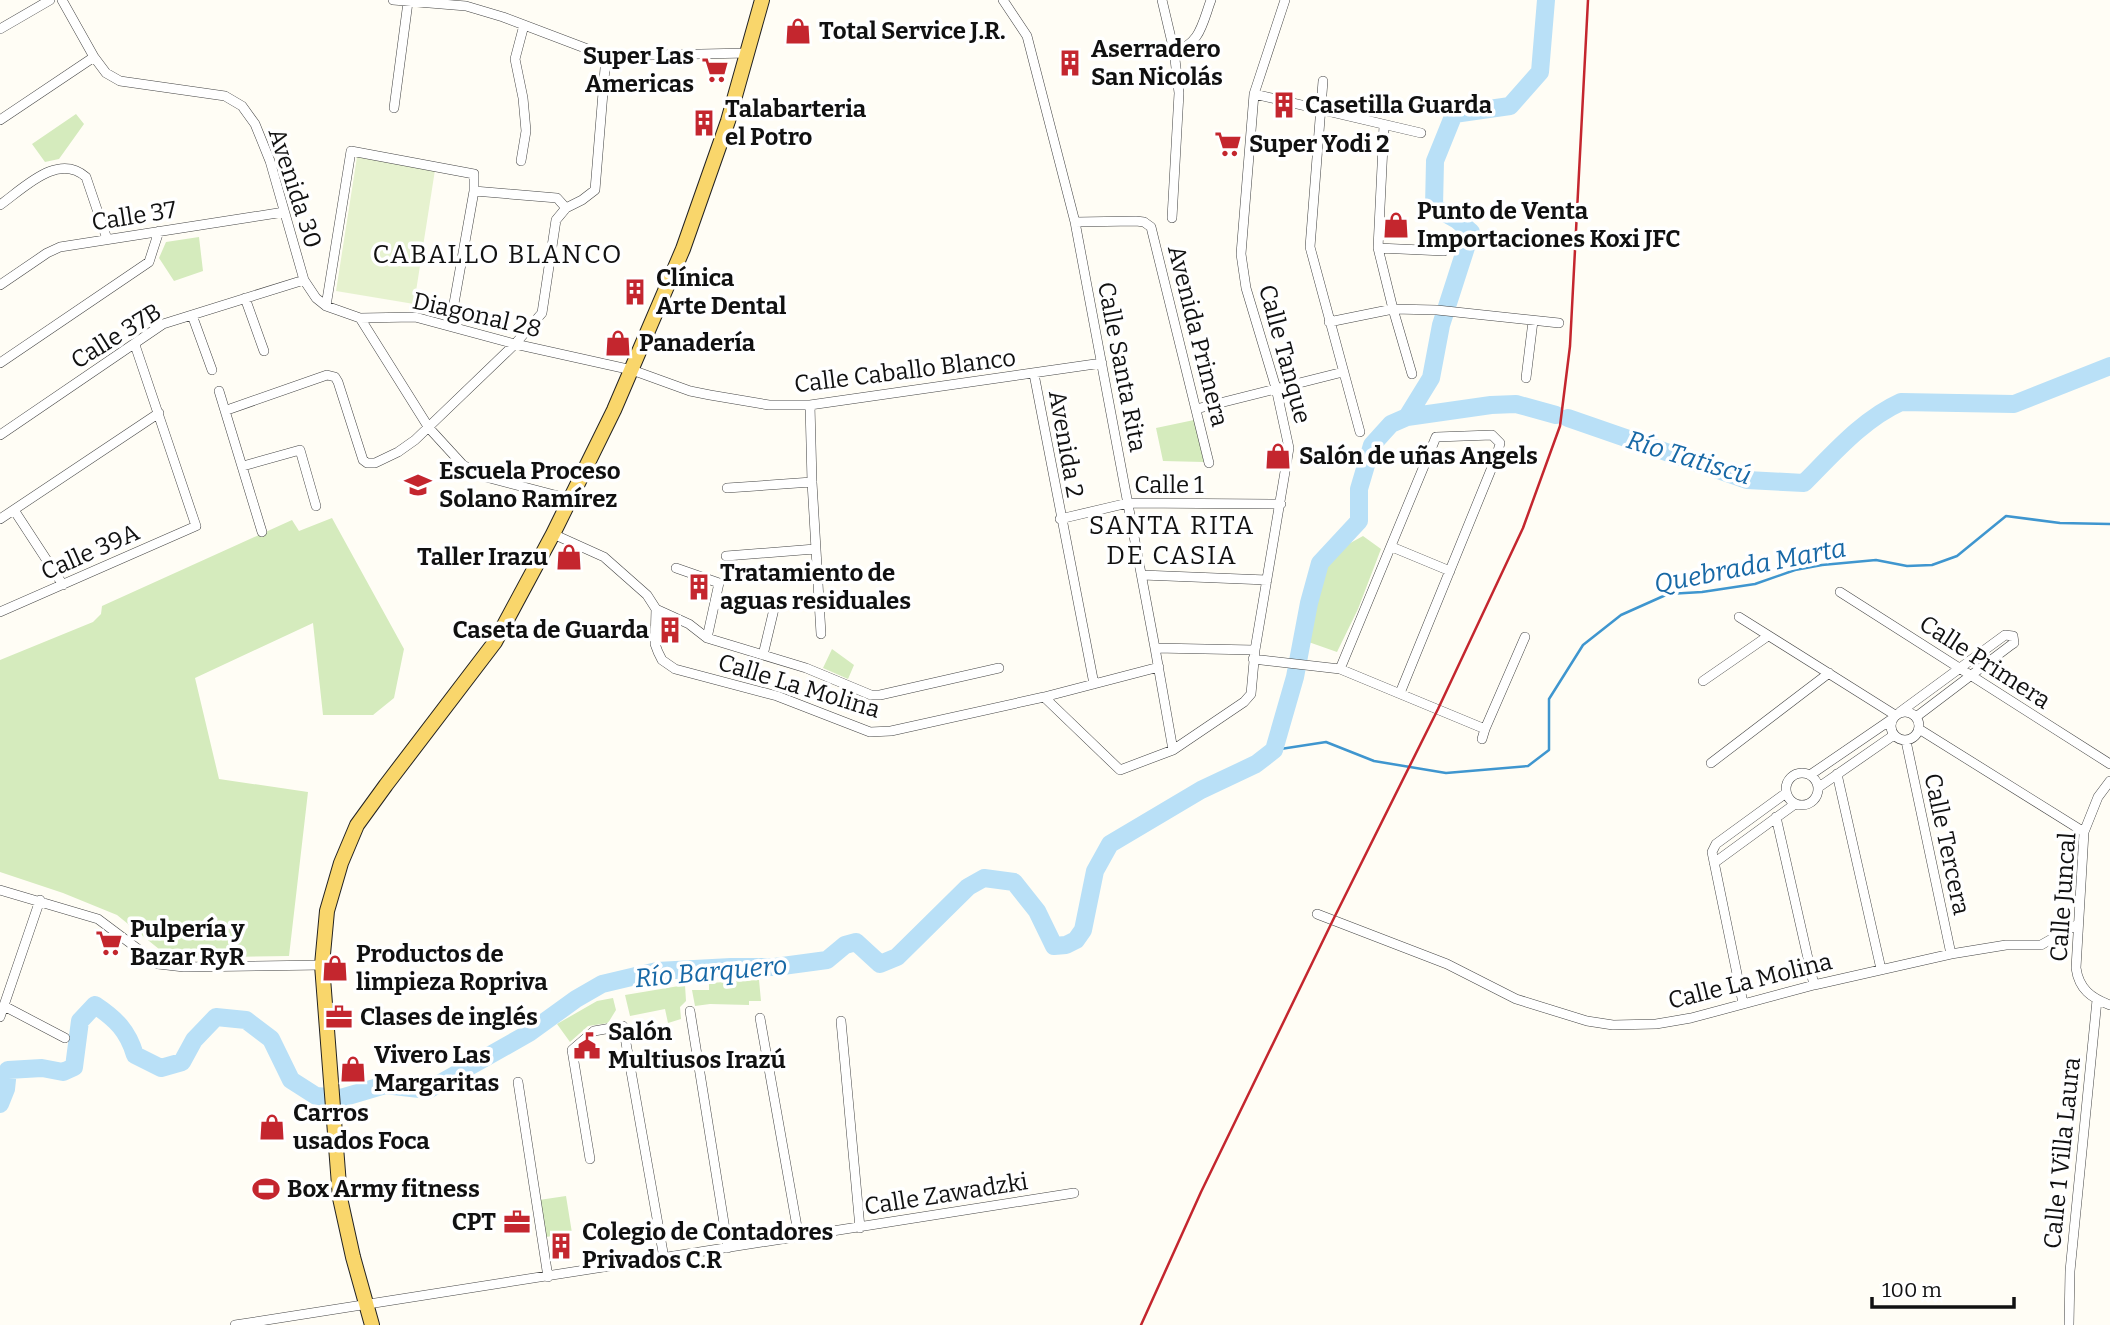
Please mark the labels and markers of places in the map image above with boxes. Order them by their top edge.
shop icon: Total Service J.R. [783,16,813,46]
place label: Total Service J.R. [819,17,1006,45]
place label: Aserradero San Nicolás [1091,35,1223,91]
place label: Super Las Americas [583,42,694,98]
building icon: Aserradero San Nicolás [1055,48,1085,78]
supermarket icon: Super Las Americas [700,55,730,85]
building icon: Casetilla Guarda [1269,90,1299,120]
place label: Casetilla Guarda [1305,91,1493,119]
place label: Talabarteria el Potro [725,95,867,151]
building icon: Talabarteria el Potro [689,108,719,138]
supermarket icon: Super Yodi 2 [1213,129,1243,159]
place label: Super Yodi 2 [1249,130,1390,158]
place label: Punto de Venta Importaciones Koxi JFC [1417,197,1681,253]
shop icon: Punto de Venta Importaciones Koxi JFC [1381,210,1411,240]
place label: Clínica Arte Dental [656,264,787,320]
building icon: Clínica Arte Dental [620,277,650,307]
shop icon: Panadería [603,328,633,358]
place label: Panadería [639,329,756,357]
shop icon: Salón de uñas Angels [1263,441,1293,471]
place label: Salón de uñas Angels [1299,442,1538,470]
place label: Escuela Proceso Solano Ramírez [439,457,621,513]
school or university icon: Escuela Proceso Solano Ramírez [403,470,433,500]
shop icon: Taller Irazu [554,542,584,572]
place label: Taller Irazu [417,543,548,571]
place label: Tratamiento de aguas residuales [720,559,911,615]
building icon: Tratamiento de aguas residuales [684,572,714,602]
building icon: Caseta de Guarda [655,615,685,645]
place label: Caseta de Guarda [452,616,650,644]
place label: Pulpería y Bazar RyR [130,915,245,971]
supermarket icon: Pulpería y Bazar RyR [94,928,124,958]
place label: Productos de limpieza Ropriva [356,940,548,996]
shop icon: Productos de limpieza Ropriva [320,953,350,983]
office icon: Clases de inglés [324,1002,354,1032]
place label: Clases de inglés [360,1003,538,1031]
place label: Salón Multiusos Irazú [608,1018,786,1074]
public building icon: Salón Multiusos Irazú [572,1031,602,1061]
place label: Vivero Las Margaritas [374,1041,499,1097]
shop icon: Vivero Las Margaritas [338,1054,368,1084]
place label: Carros usados Foca [293,1099,430,1155]
shop icon: Carros usados Foca [257,1112,287,1142]
sports icon: Box Army fitness [251,1174,281,1204]
place label: Box Army fitness [287,1175,480,1203]
office icon: CPT [502,1207,532,1237]
place label: CPT [452,1208,496,1236]
place label: Colegio de Contadores Privados C.R [582,1218,834,1274]
building icon: Colegio de Contadores Privados C.R [546,1231,576,1261]

